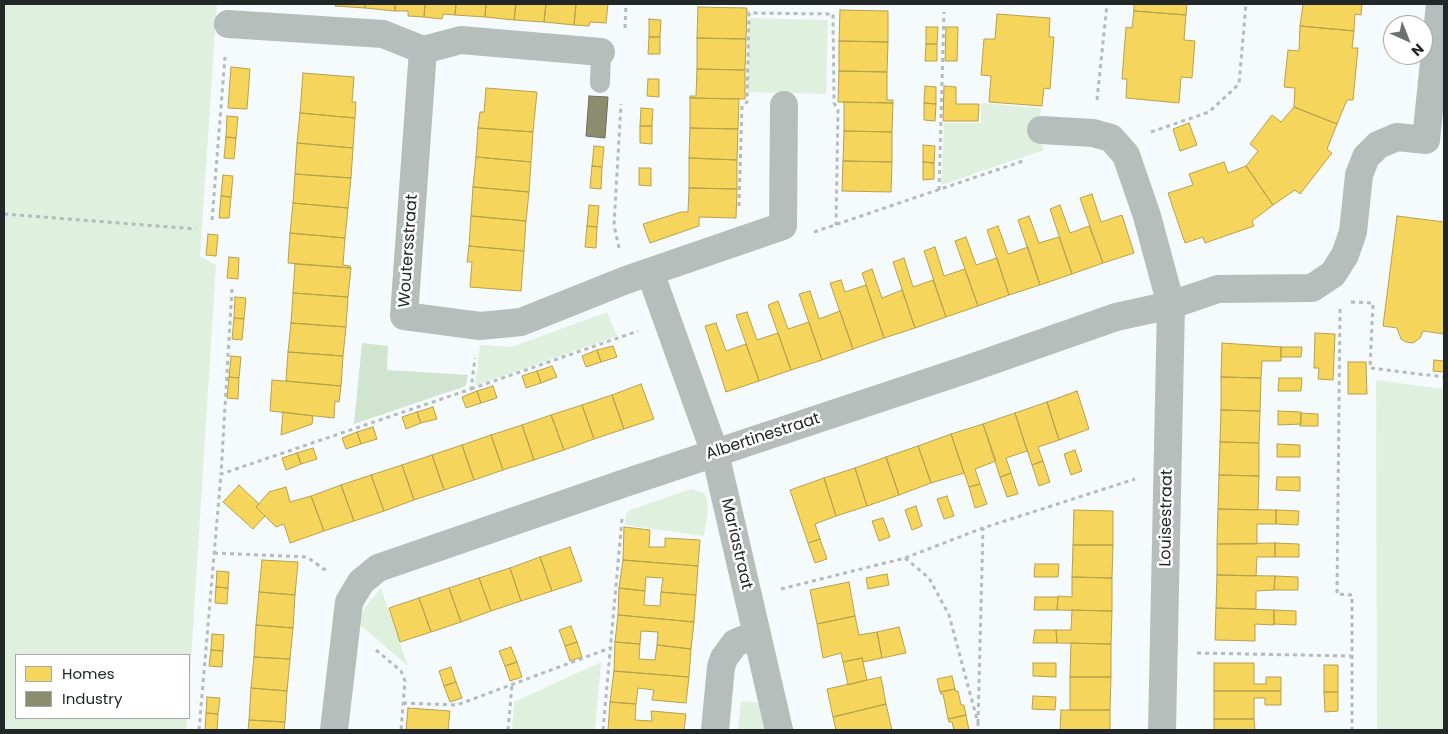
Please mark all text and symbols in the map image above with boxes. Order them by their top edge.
north arrow [1383,15,1433,65]
text: N [1407,39,1428,61]
street label: Woutersstraat [395,194,423,308]
street label: Albertinestraat [703,409,823,465]
street label: Louisestraat [1157,469,1177,567]
street label: Mariastraat [716,497,756,591]
legend [15,654,190,719]
text: Homes [62,663,115,684]
text: Industry [62,688,122,709]

